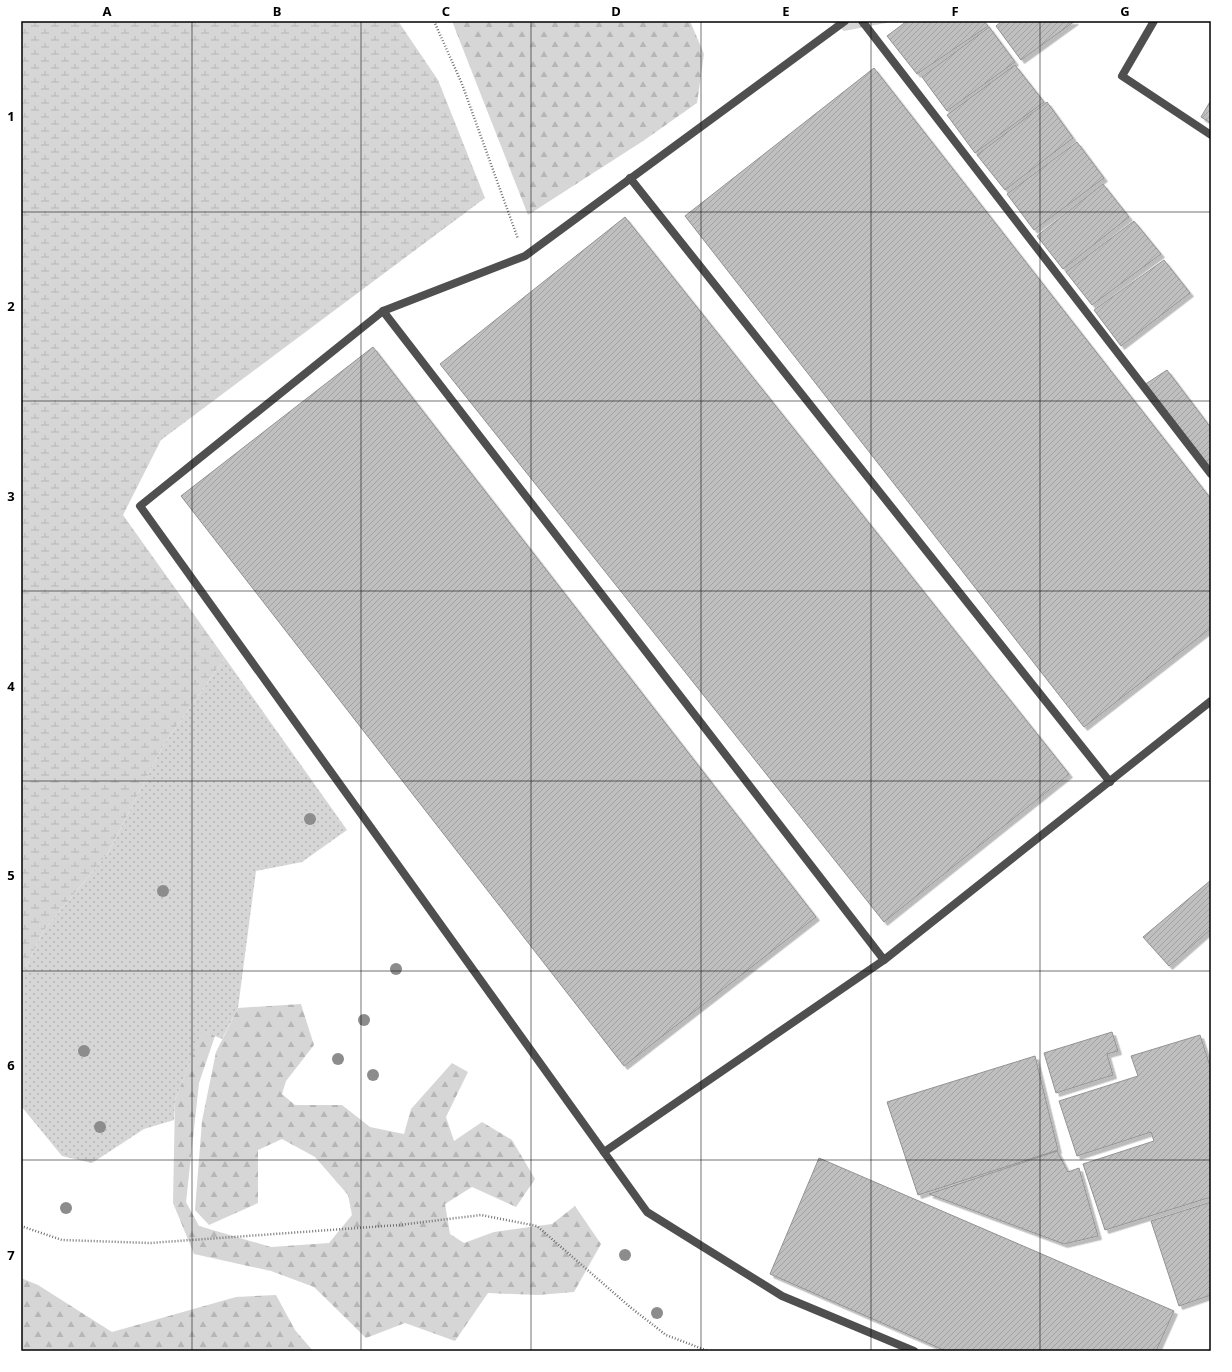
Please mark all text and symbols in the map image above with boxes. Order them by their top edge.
text: A [103,2,112,20]
text: B [273,2,281,20]
text: C [442,2,450,20]
text: D [611,2,621,20]
text: E [782,2,790,20]
text: F [951,2,959,20]
text: G [1120,2,1130,20]
text: 1 [7,107,15,125]
text: 2 [7,297,15,315]
text: 3 [7,487,15,505]
text: 4 [7,677,15,695]
text: 5 [7,866,15,884]
text: 6 [7,1056,15,1074]
text: 7 [7,1246,15,1264]

